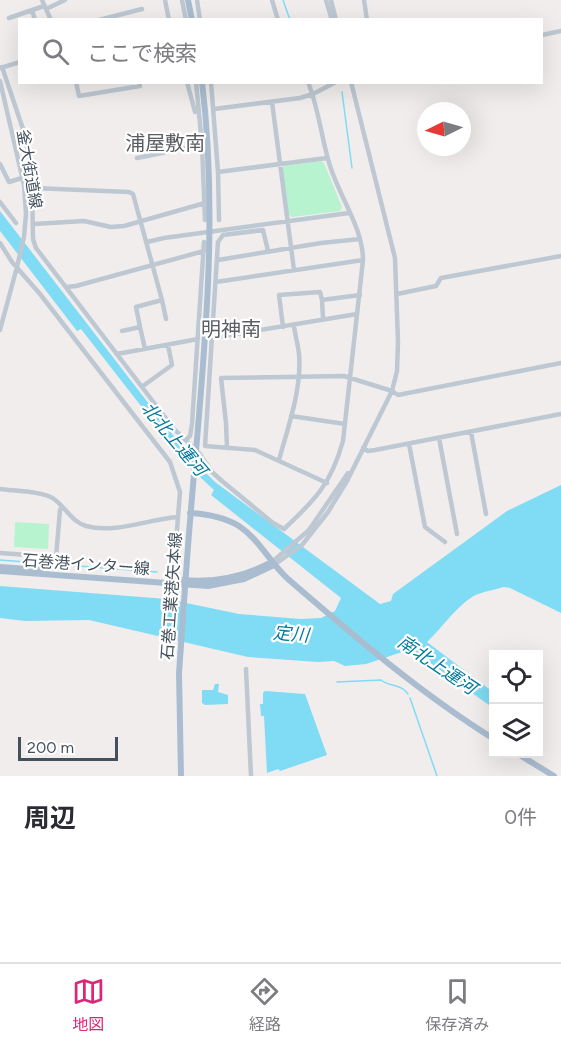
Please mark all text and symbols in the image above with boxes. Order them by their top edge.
search box [18,18,543,84]
icon: search [39,35,72,68]
text: ここで検索 [87,40,197,67]
north arrow [417,102,471,156]
street label: 釜大街道線 [13,128,46,210]
district label: 浦屋敷南 [125,131,205,155]
district label: 明神南 [201,317,261,341]
water label: 北北上運河 [137,397,213,483]
street label: 石巻工業港矢本線 [158,532,185,661]
street label: 石巻港インター線 [21,551,150,578]
water label: 定川 [272,621,312,647]
water label: 南北上運河 [394,631,483,701]
map controls [489,650,543,758]
button: locate [489,650,543,704]
button: layers [489,704,543,758]
scale bar [18,734,118,762]
text: 200 m [27,738,74,757]
text: 周辺 [24,802,76,834]
text: 0件 [504,805,537,829]
tab: 地図 [72,975,105,1035]
tab: 経路 [248,975,281,1035]
tab: 保存済み [425,975,489,1035]

